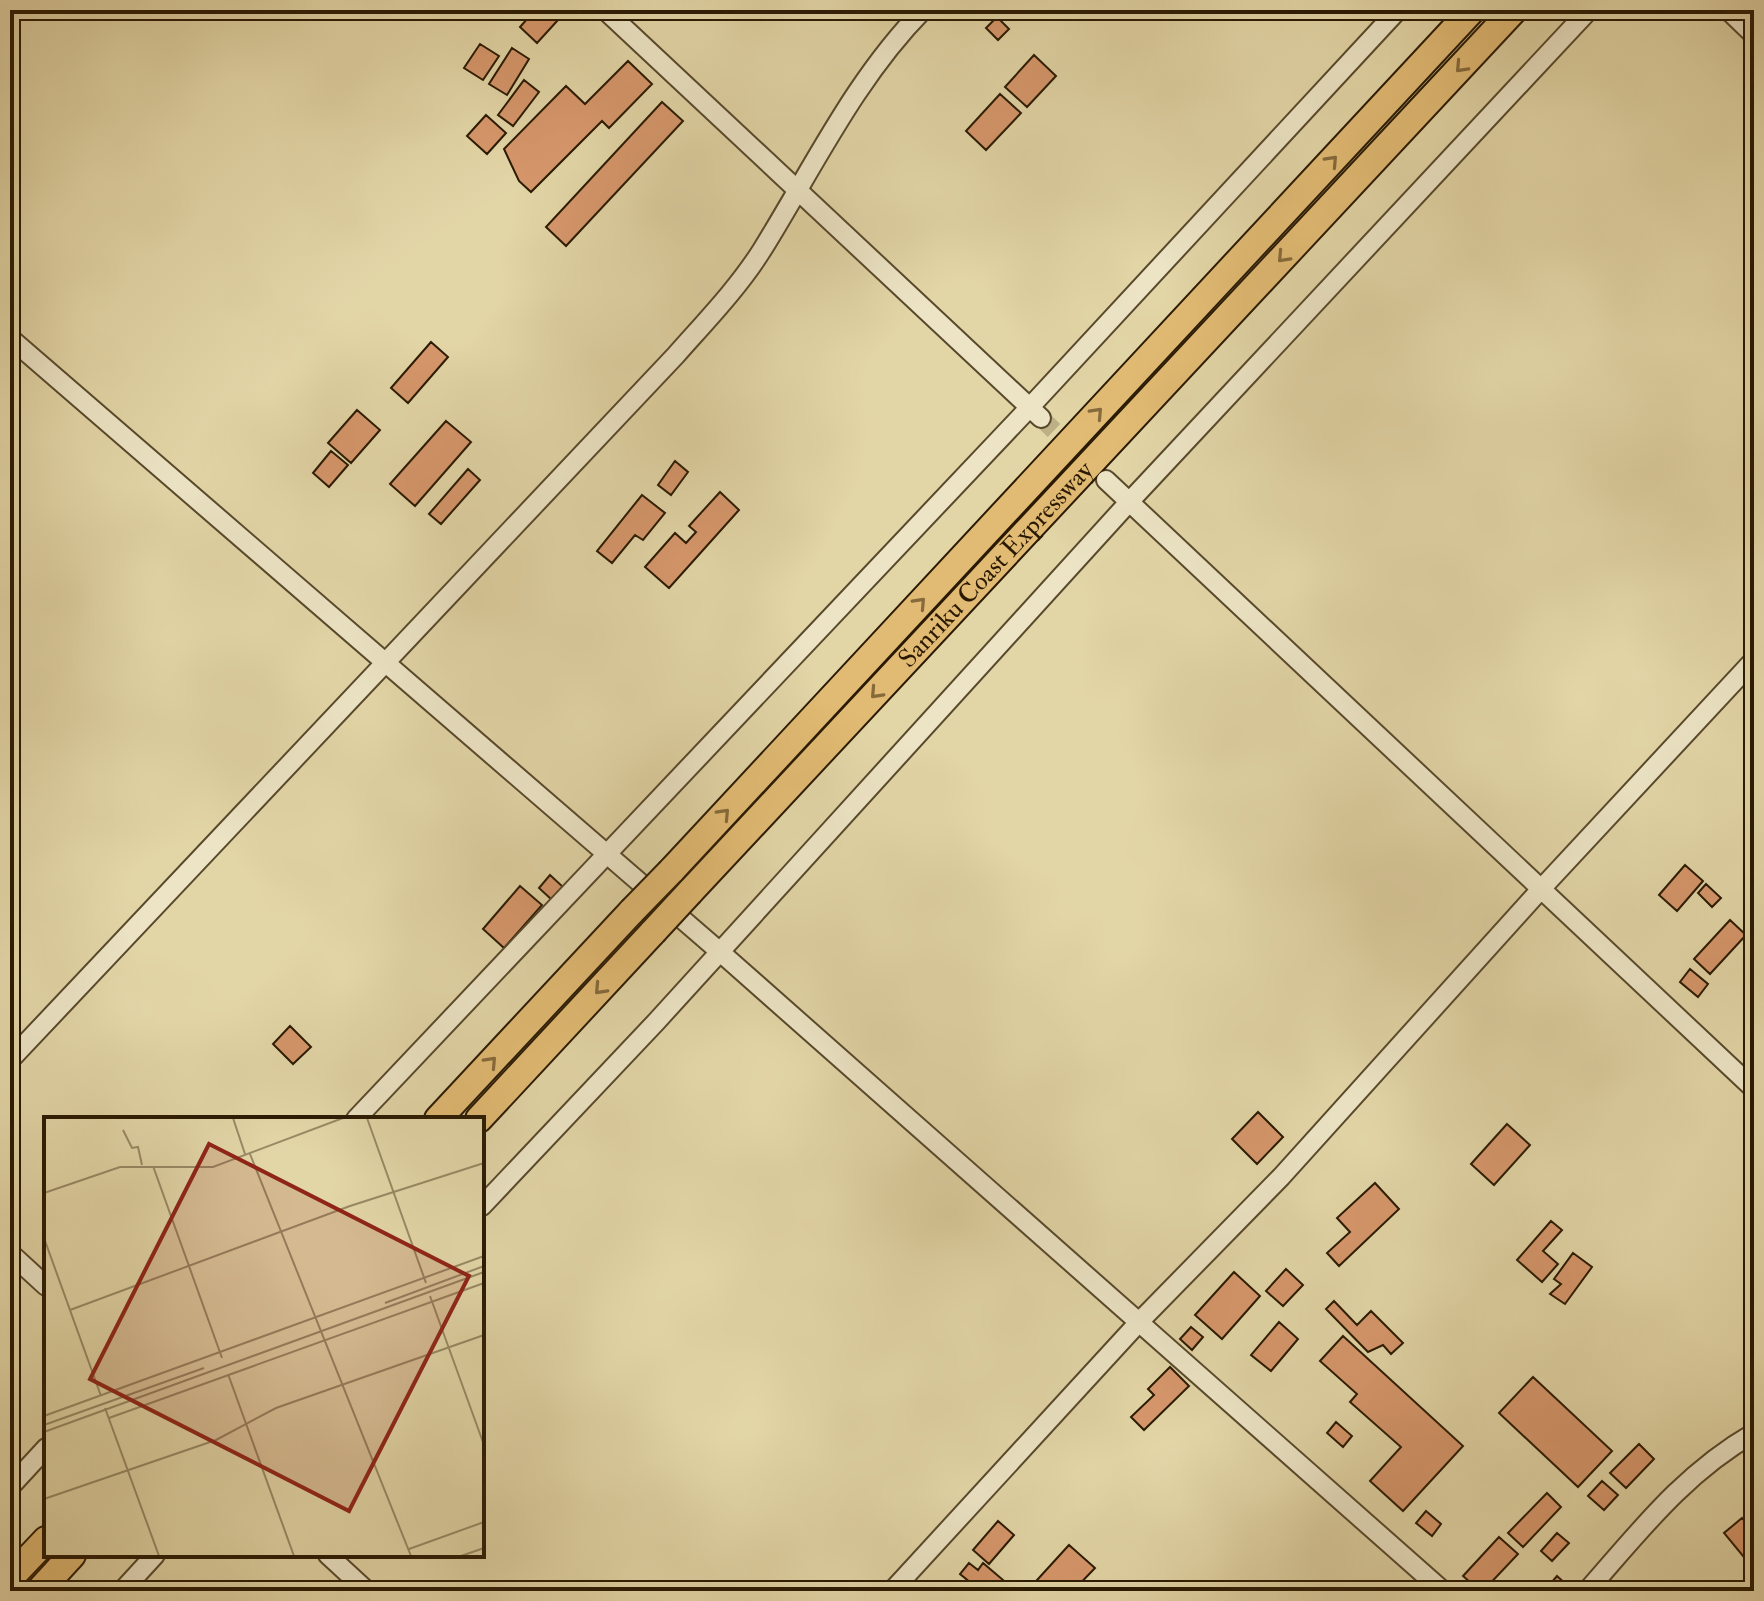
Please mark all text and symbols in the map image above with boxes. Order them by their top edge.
one-way arrow [1455,58,1470,72]
one-way arrow [1322,156,1337,170]
one-way arrow [1278,248,1293,262]
one-way arrow [1088,408,1103,422]
street label: Sanriku Coast Expressway [892,454,1100,675]
one-way arrow [911,598,925,612]
one-way arrow [872,683,886,698]
one-way arrow [714,809,729,823]
one-way arrow [596,979,610,994]
one-way arrow [482,1057,497,1071]
inset map [44,1117,484,1557]

